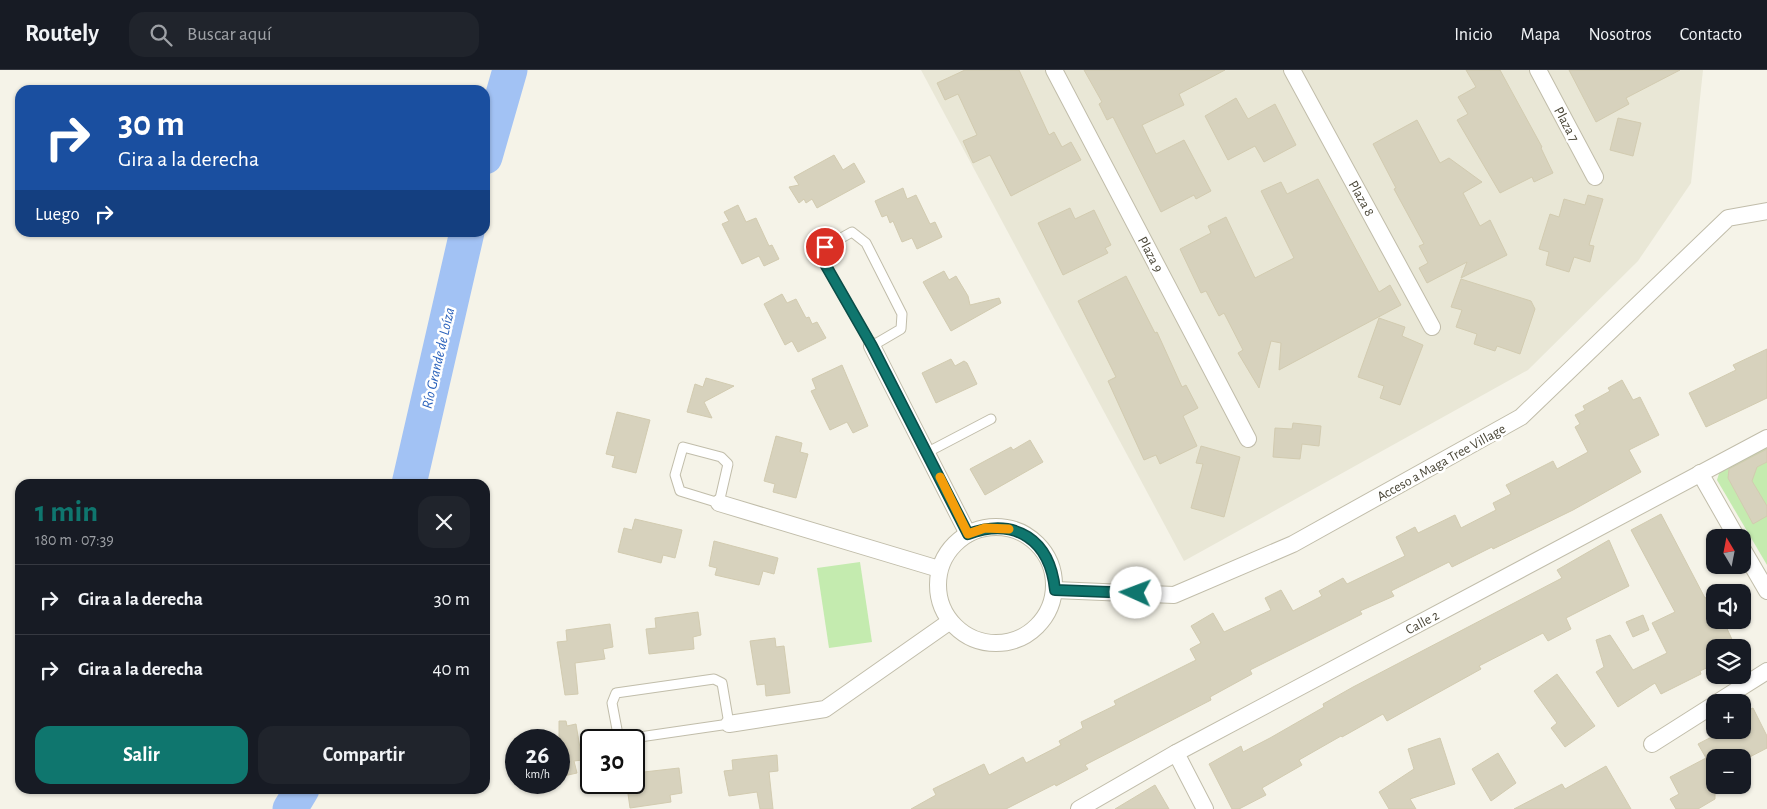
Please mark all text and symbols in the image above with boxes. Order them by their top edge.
search box [129,12,479,57]
icon: search [147,21,175,49]
text: Routely [25,22,99,46]
text: Buscar aquí [187,25,272,44]
text: Inicio [1454,26,1493,44]
text: Mapa [1521,26,1560,44]
text: Nosotros [1588,26,1652,44]
text: Contacto [1680,26,1742,44]
icon: right [35,105,100,170]
street label: Plaza 7 [1551,105,1581,144]
text: 30 m [118,107,185,142]
text: Gira a la derecha [118,148,259,170]
street label: Plaza 8 [1346,178,1377,219]
icon: right [90,200,118,228]
text: Luego [35,205,80,224]
pin [804,226,846,268]
icon: arrive [811,233,839,261]
street label: Plaza 9 [1135,234,1165,275]
water label: Río Grande de Loíza [420,306,457,410]
street label: Acceso a Maga Tree Village [1375,422,1508,504]
button: close [418,496,470,548]
text: 1 min [35,497,98,527]
north arrow [1706,529,1751,574]
map controls [1706,529,1751,794]
text: 180 m · 07:39 [35,532,114,548]
position arrow [1109,566,1161,618]
button: sound [1706,584,1751,629]
icon: right [35,586,63,614]
text: Gira a la derecha [78,590,203,609]
text: 30 m [434,590,470,609]
street label: Calle 2 [1403,608,1442,637]
button: layers [1706,639,1751,684]
icon: right [35,656,63,684]
text: Gira a la derecha [78,660,203,679]
text: 40 m [432,660,470,679]
button: + [1706,694,1751,739]
button: Salir [35,726,248,784]
button: Compartir [258,726,470,784]
speed limit sign: 30 [580,729,645,794]
text: 26 [526,743,549,768]
button: − [1706,749,1751,794]
text: km/h [525,768,550,780]

